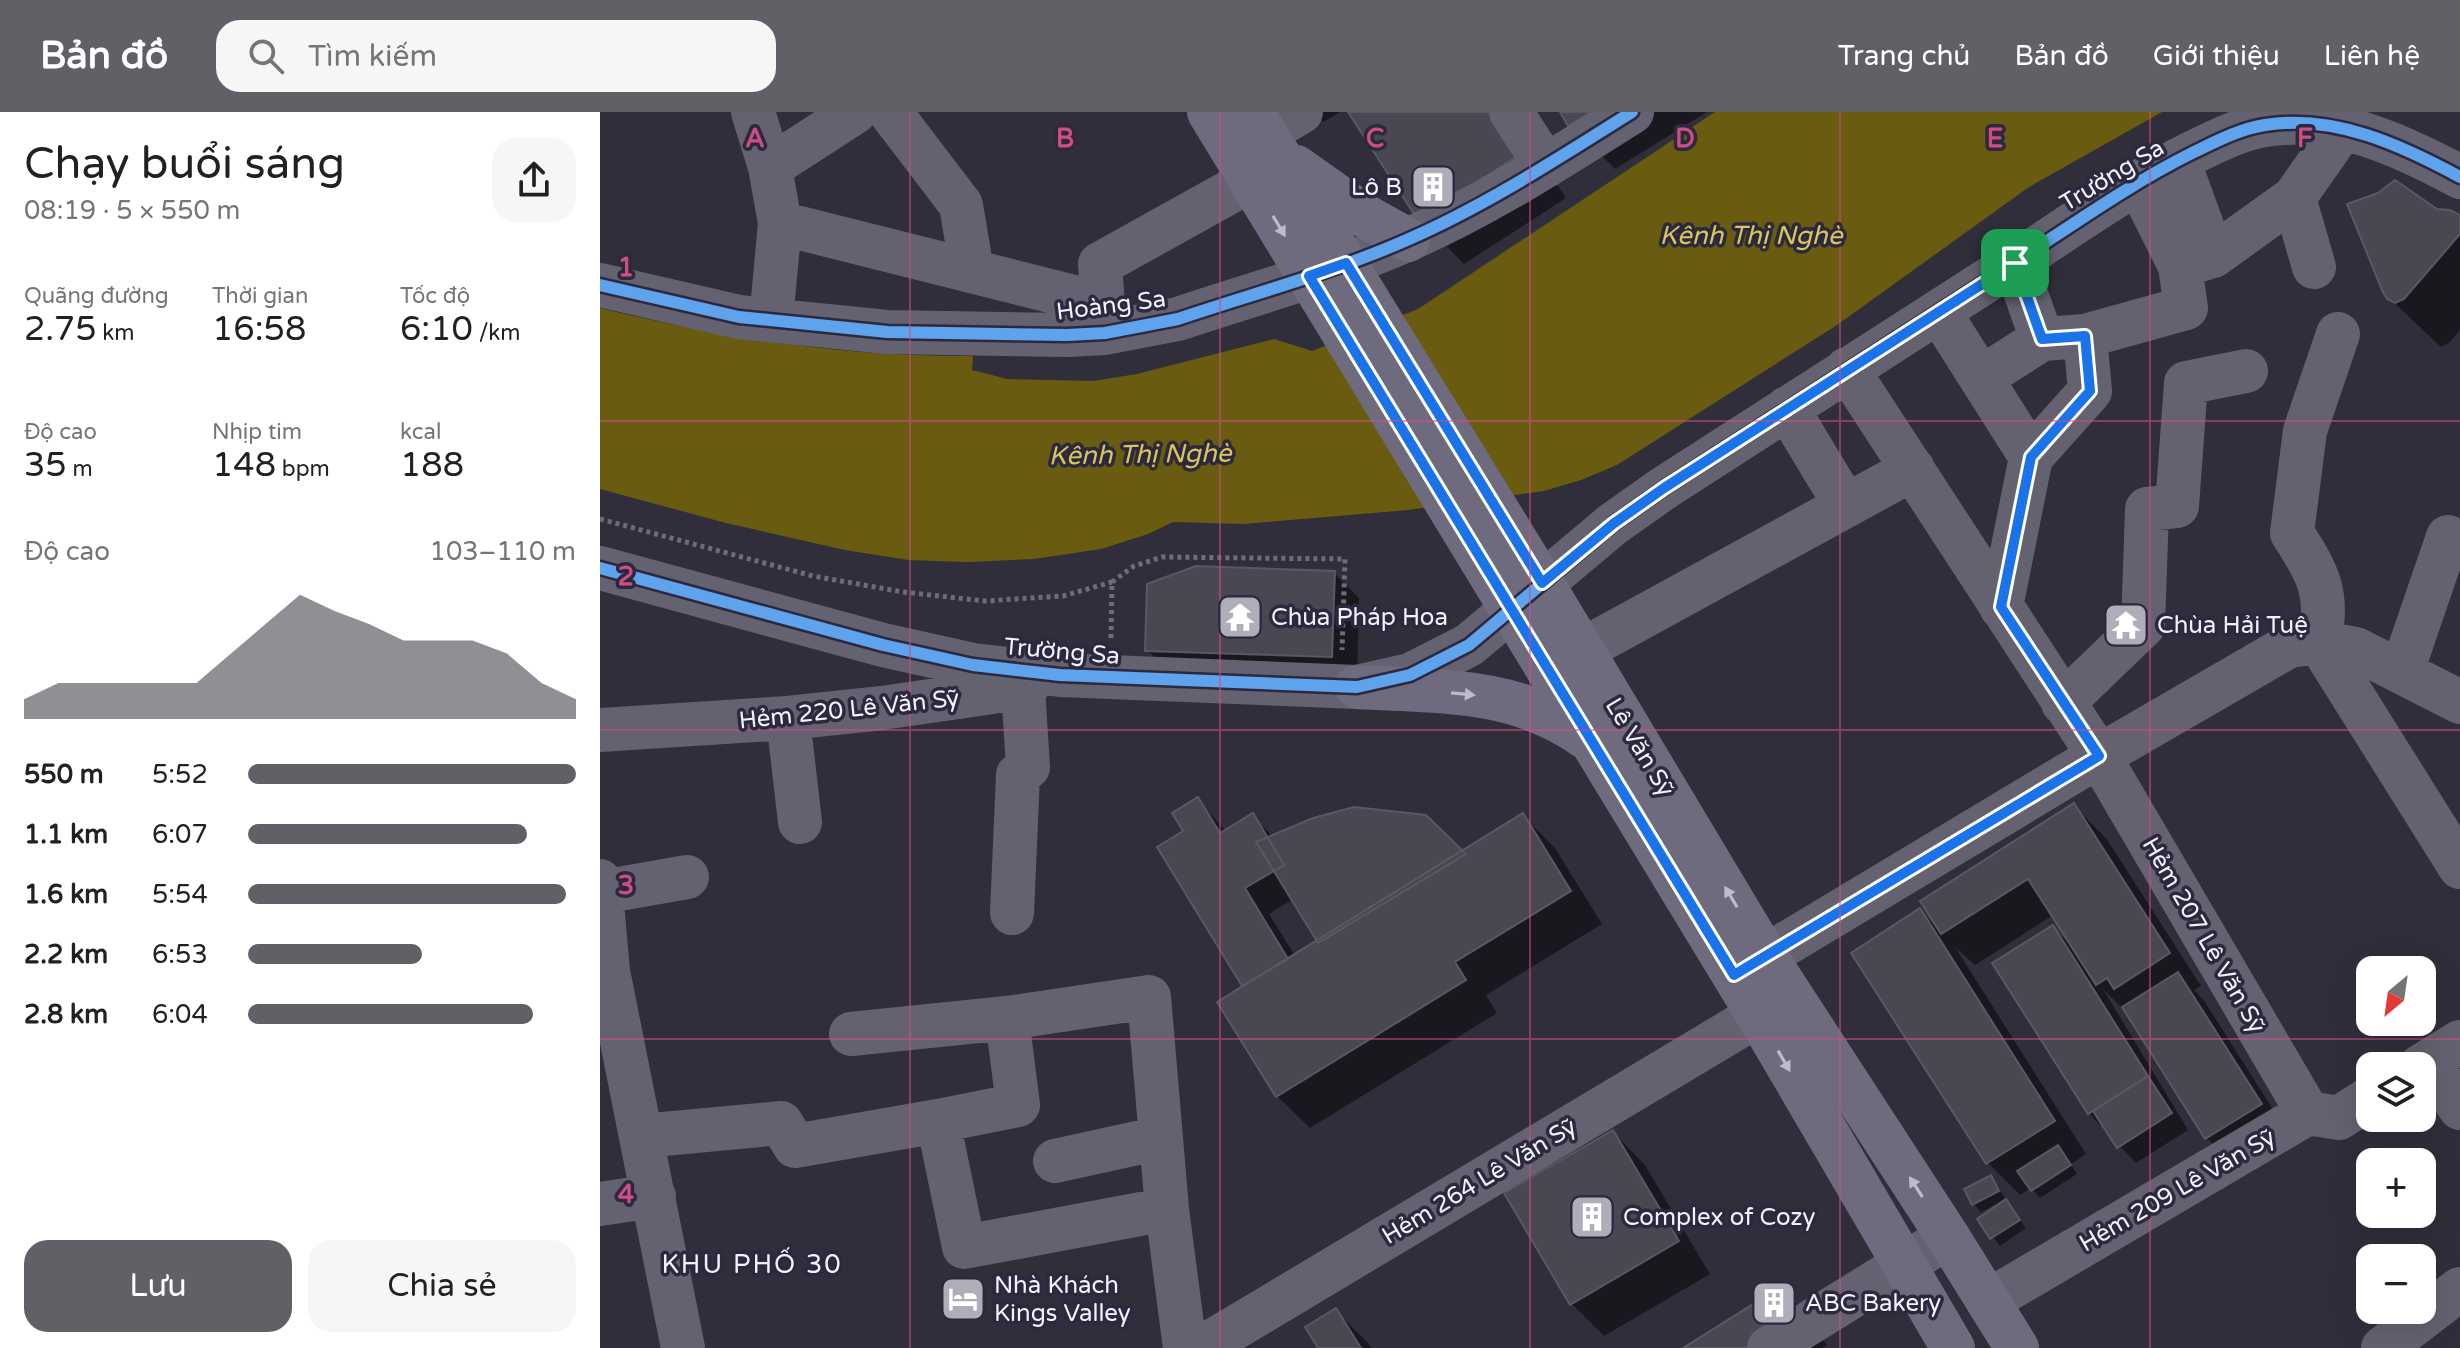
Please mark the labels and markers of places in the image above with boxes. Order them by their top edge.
building icon: Lô B [1409,163,1457,211]
place label: Lô B [1351,173,1402,202]
pin [1981,229,2049,297]
temple icon: Chùa Pháp Hoa [1216,593,1264,641]
temple icon: Chùa Hải Tuệ [2102,601,2150,649]
place label: Chùa Pháp Hoa [1271,603,1448,632]
place label: Chùa Hải Tuệ [2157,611,2308,640]
building icon: Complex of Cozy [1568,1193,1616,1241]
place label: Complex of Cozy [1623,1203,1815,1232]
place label: Nhà Khách Kings Valley [994,1271,1131,1328]
hotel icon: Nhà Khách Kings Valley [939,1275,987,1323]
building icon: ABC Bakery [1750,1279,1798,1327]
place label: ABC Bakery [1805,1289,1941,1318]

